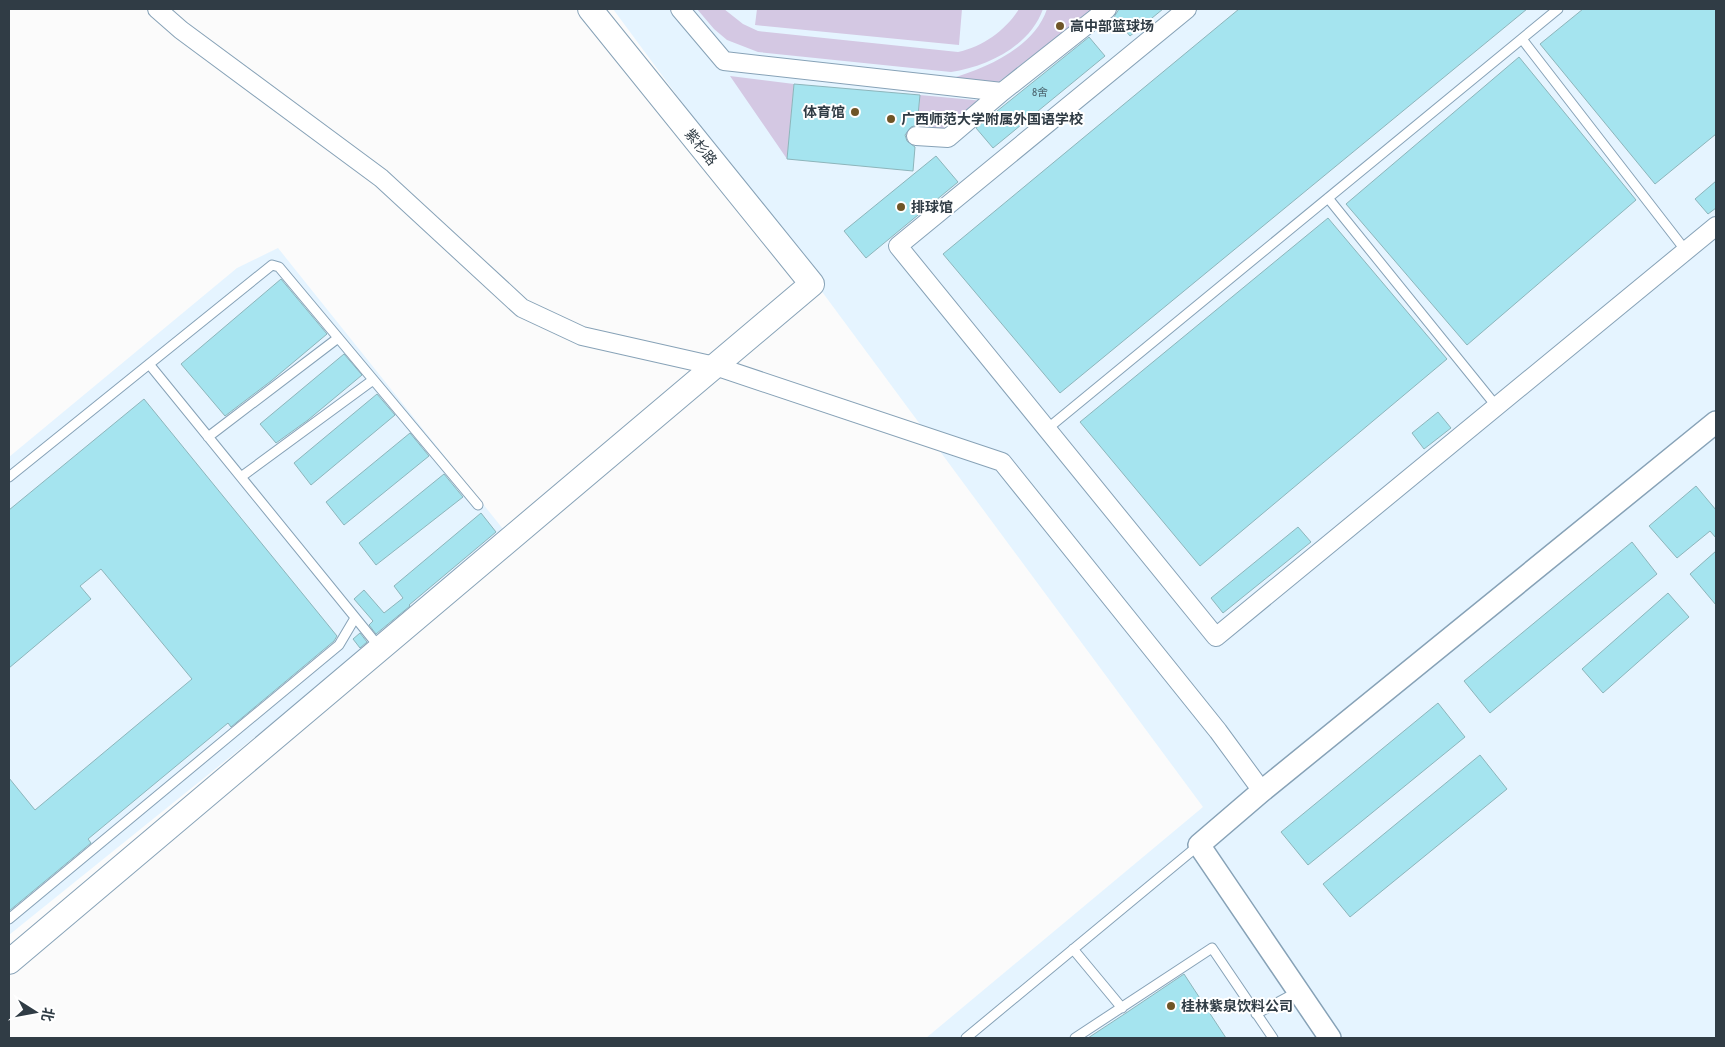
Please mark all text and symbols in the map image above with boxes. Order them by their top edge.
place label: 高中部篮球场 [1070,18,1154,34]
marker: 高中部篮球场 [1054,20,1066,32]
house number: 8舍 [1032,86,1048,98]
place label: 体育馆 [803,104,845,120]
marker: 体育馆 [849,106,861,118]
place label: 广西师范大学附属外国语学校 [901,111,1083,127]
marker: 广西师范大学附属外国语学校 [885,113,897,125]
street label: 紫杉路 [682,126,720,168]
place label: 排球馆 [911,199,953,215]
marker: 排球馆 [895,201,907,213]
north arrow [10,987,60,1037]
place label: 桂林紫泉饮料公司 [1181,998,1293,1014]
marker: 桂林紫泉饮料公司 [1165,1000,1177,1012]
text: 北 [39,1006,57,1023]

